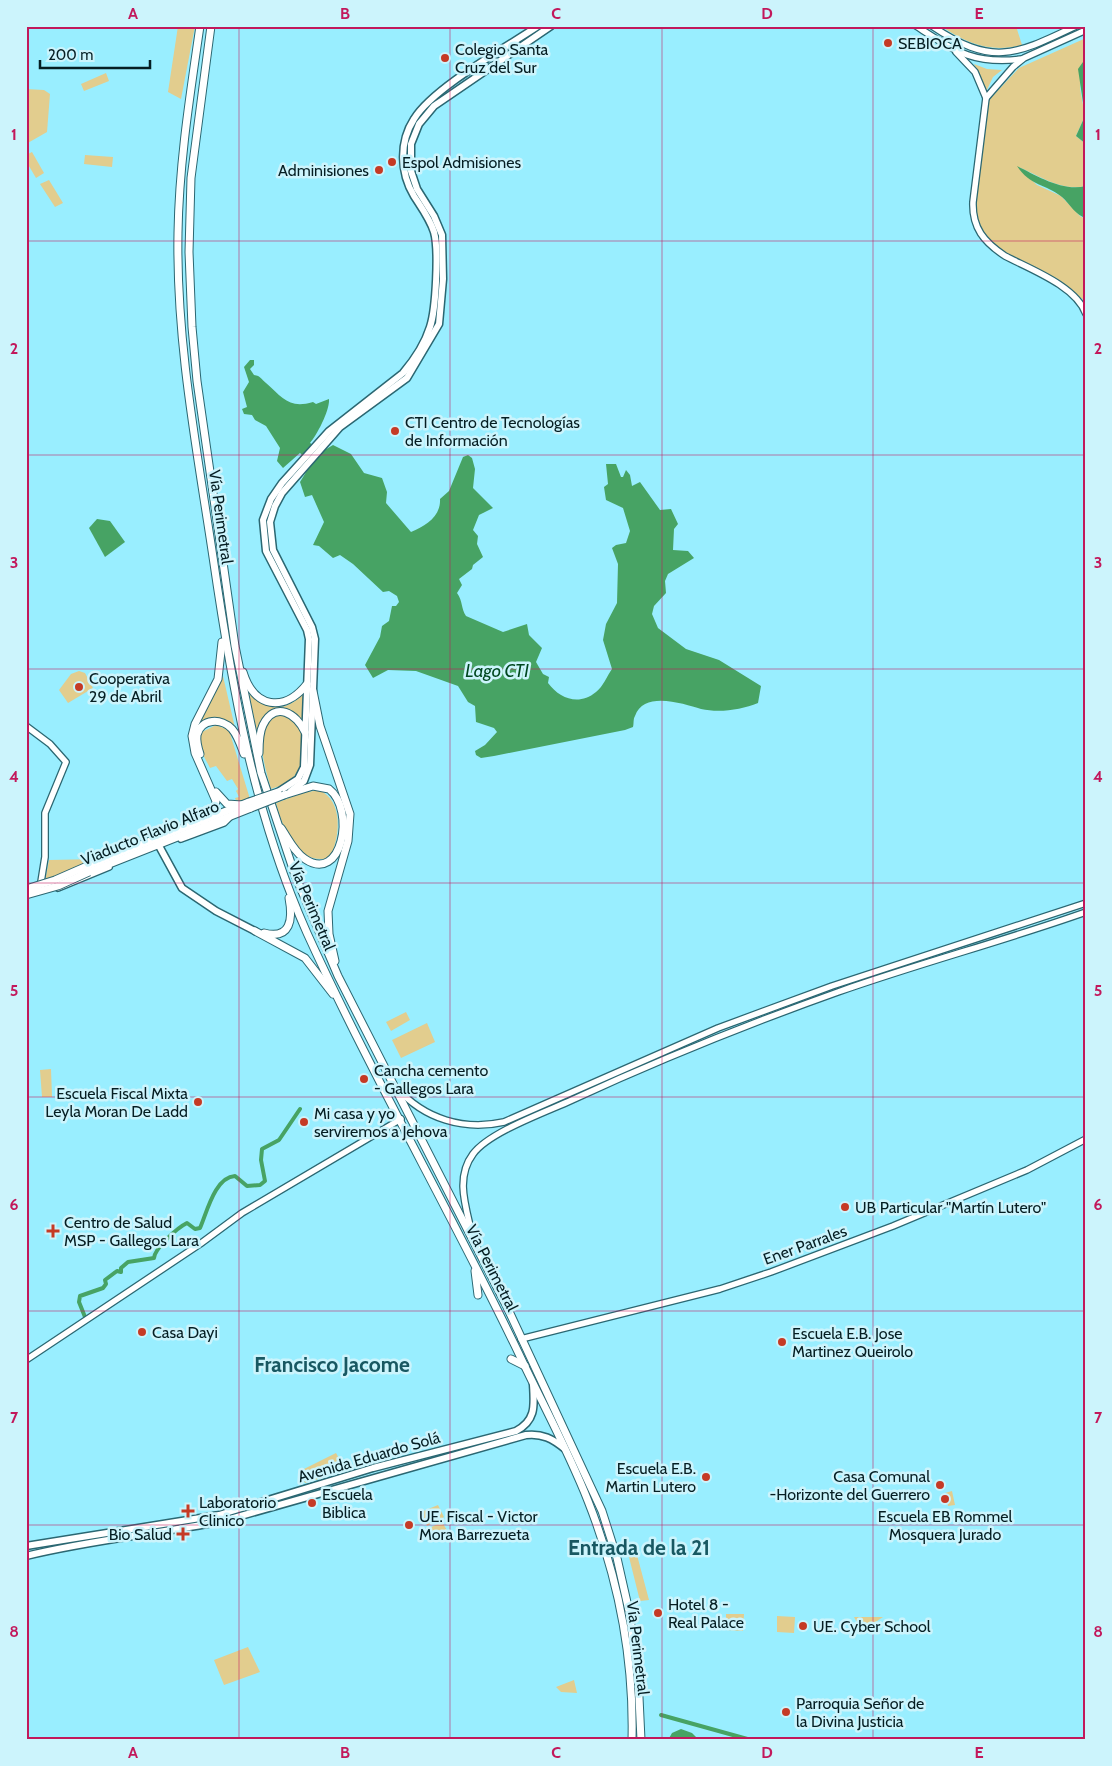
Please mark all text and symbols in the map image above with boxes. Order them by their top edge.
text: A [128,4,138,23]
text: B [340,4,350,23]
text: C [551,4,561,23]
text: D [761,4,773,23]
text: E [974,4,984,23]
place label: SEBIOCA [898,34,962,53]
marker: SEBIOCA [882,37,894,49]
scale bar [40,38,150,70]
place label: Colegio Santa Cruz del Sur [455,40,549,77]
text: 200 m [48,46,93,64]
marker: Colegio Santa Cruz del Sur [439,52,451,64]
text: 1 [11,125,17,144]
text: 1 [1095,125,1101,144]
place label: Espol Admisiones [402,153,521,172]
marker: Espol Admisiones [386,156,398,168]
place label: Adminisiones [278,161,369,180]
marker: Adminisiones [373,164,385,176]
text: 2 [10,339,18,358]
text: 2 [1094,339,1102,358]
place label: CTI Centro de Tecnologías de Información [405,413,580,450]
marker: CTI Centro de Tecnologías de Información [389,425,401,437]
street label: Vía Perimetral [205,469,237,565]
text: 3 [10,553,18,572]
text: 3 [1094,553,1102,572]
water label: Lago CTI [465,660,529,682]
place label: Cooperativa 29 de Abril [89,669,170,706]
marker: Cooperativa 29 de Abril [73,681,85,693]
text: 4 [9,767,19,786]
text: 4 [1093,767,1103,786]
street label: Viaducto Flavio Alfaro [78,797,222,869]
street label: Vía Perimetral [285,859,339,954]
text: 5 [10,981,18,1000]
text: 5 [1094,981,1102,1000]
place label: Cancha cemento - Gallegos Lara [374,1061,488,1098]
marker: Cancha cemento - Gallegos Lara [358,1073,370,1085]
place label: Escuela Fiscal Mixta Leyla Moran De Ladd [45,1084,188,1121]
marker: Escuela Fiscal Mixta Leyla Moran De Ladd [192,1096,204,1108]
place label: Mi casa y yo serviremos a Jehova [314,1104,448,1141]
marker: Mi casa y yo serviremos a Jehova [298,1116,310,1128]
text: 6 [10,1195,19,1214]
text: 6 [1094,1195,1103,1214]
place label: UB Particular "Martín Lutero" [855,1198,1046,1217]
marker: UB Particular "Martín Lutero" [839,1201,851,1213]
place label: Centro de Salud MSP - Gallegos Lara [64,1213,199,1250]
street label: Vía Perimetral [462,1221,522,1315]
street label: Ener Parrales [761,1221,850,1269]
marker: Centro de Salud MSP - Gallegos Lara [46,1224,60,1238]
place label: Casa Dayi [152,1323,218,1342]
place label: Escuela E.B. Jose Martinez Queirolo [792,1324,913,1361]
marker: Casa Dayi [136,1326,148,1338]
marker: Escuela E.B. Jose Martinez Queirolo [776,1336,788,1348]
district label: Francisco Jacome [254,1352,410,1377]
text: 7 [10,1408,19,1427]
text: 7 [1094,1408,1103,1427]
street label: Avenida Eduardo Solá [296,1428,443,1486]
place label: Escuela E.B. Martin Lutero [606,1459,696,1496]
place label: Casa Comunal -Horizonte del Guerrero [769,1467,930,1504]
marker: Escuela E.B. Martin Lutero [700,1471,712,1483]
marker: Casa Comunal -Horizonte del Guerrero [934,1479,946,1491]
place label: Escuela Biblica [322,1485,373,1522]
place label: Laboratorio Clinico [199,1493,276,1530]
marker: Escuela EB Rommel Mosquera Jurado [939,1493,951,1505]
marker: Escuela Biblica [306,1497,318,1509]
marker: Laboratorio Clinico [181,1504,195,1518]
place label: UE. Fiscal - Victor Mora Barrezueta [419,1507,539,1544]
place label: Escuela EB Rommel Mosquera Jurado [878,1507,1012,1544]
marker: UE. Fiscal - Victor Mora Barrezueta [403,1519,415,1531]
place label: Bio Salud [109,1525,172,1544]
marker: Bio Salud [176,1527,190,1541]
district label: Entrada de la 21 [568,1535,710,1560]
place label: Hotel 8 - Real Palace [668,1595,744,1632]
street label: Vía Perimetral [623,1600,653,1696]
marker: Hotel 8 - Real Palace [652,1607,664,1619]
place label: UE. Cyber School [813,1617,931,1636]
marker: UE. Cyber School [797,1620,809,1632]
text: 8 [9,1622,19,1641]
text: 8 [1093,1622,1103,1641]
place label: Parroquia Señor de la Divina Justicia [796,1694,924,1731]
marker: Parroquia Señor de la Divina Justicia [780,1706,792,1718]
text: A [128,1743,138,1762]
text: B [340,1743,350,1762]
text: C [551,1743,561,1762]
text: D [761,1743,773,1762]
text: E [974,1743,984,1762]

